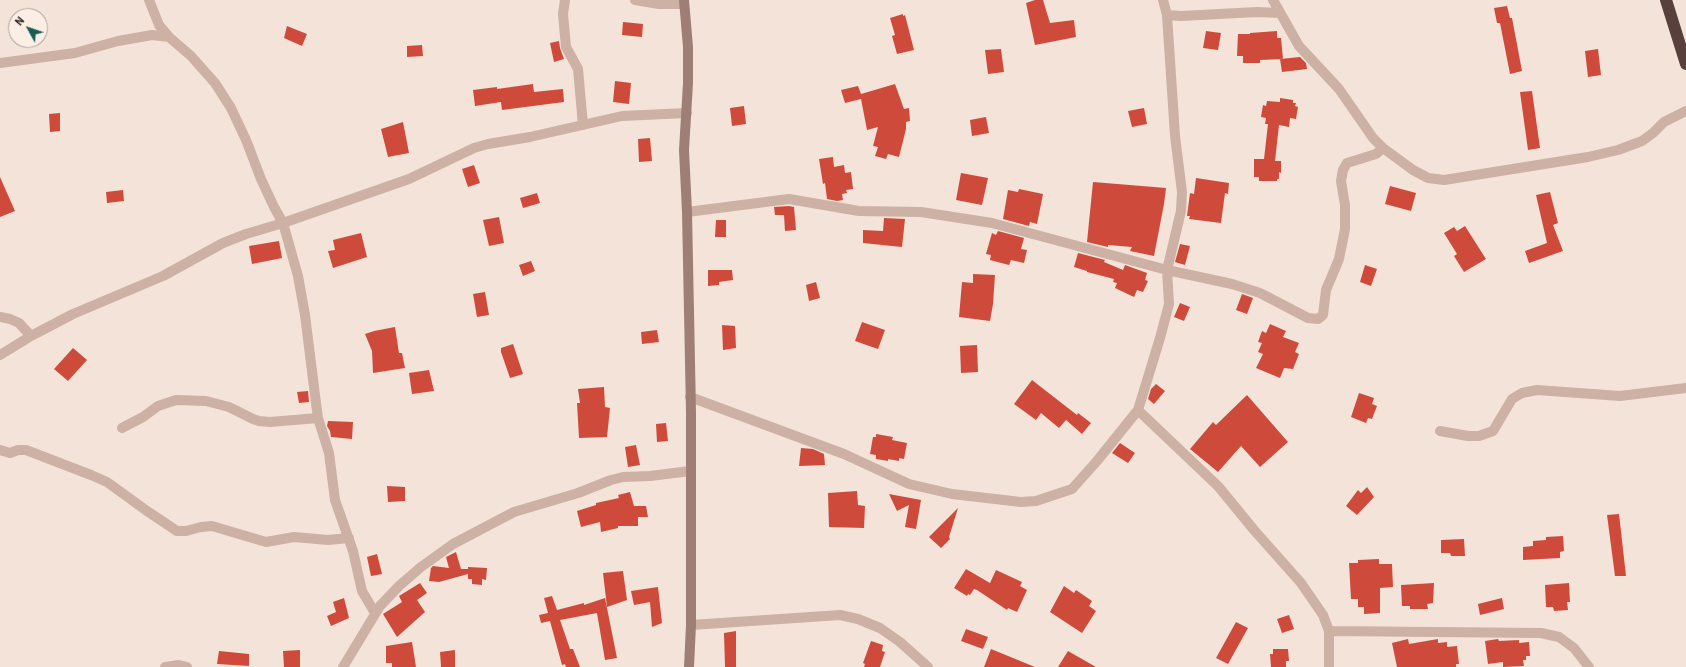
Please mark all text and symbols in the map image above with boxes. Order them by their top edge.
north arrow [8,8,48,48]
text: N [12,14,27,28]

